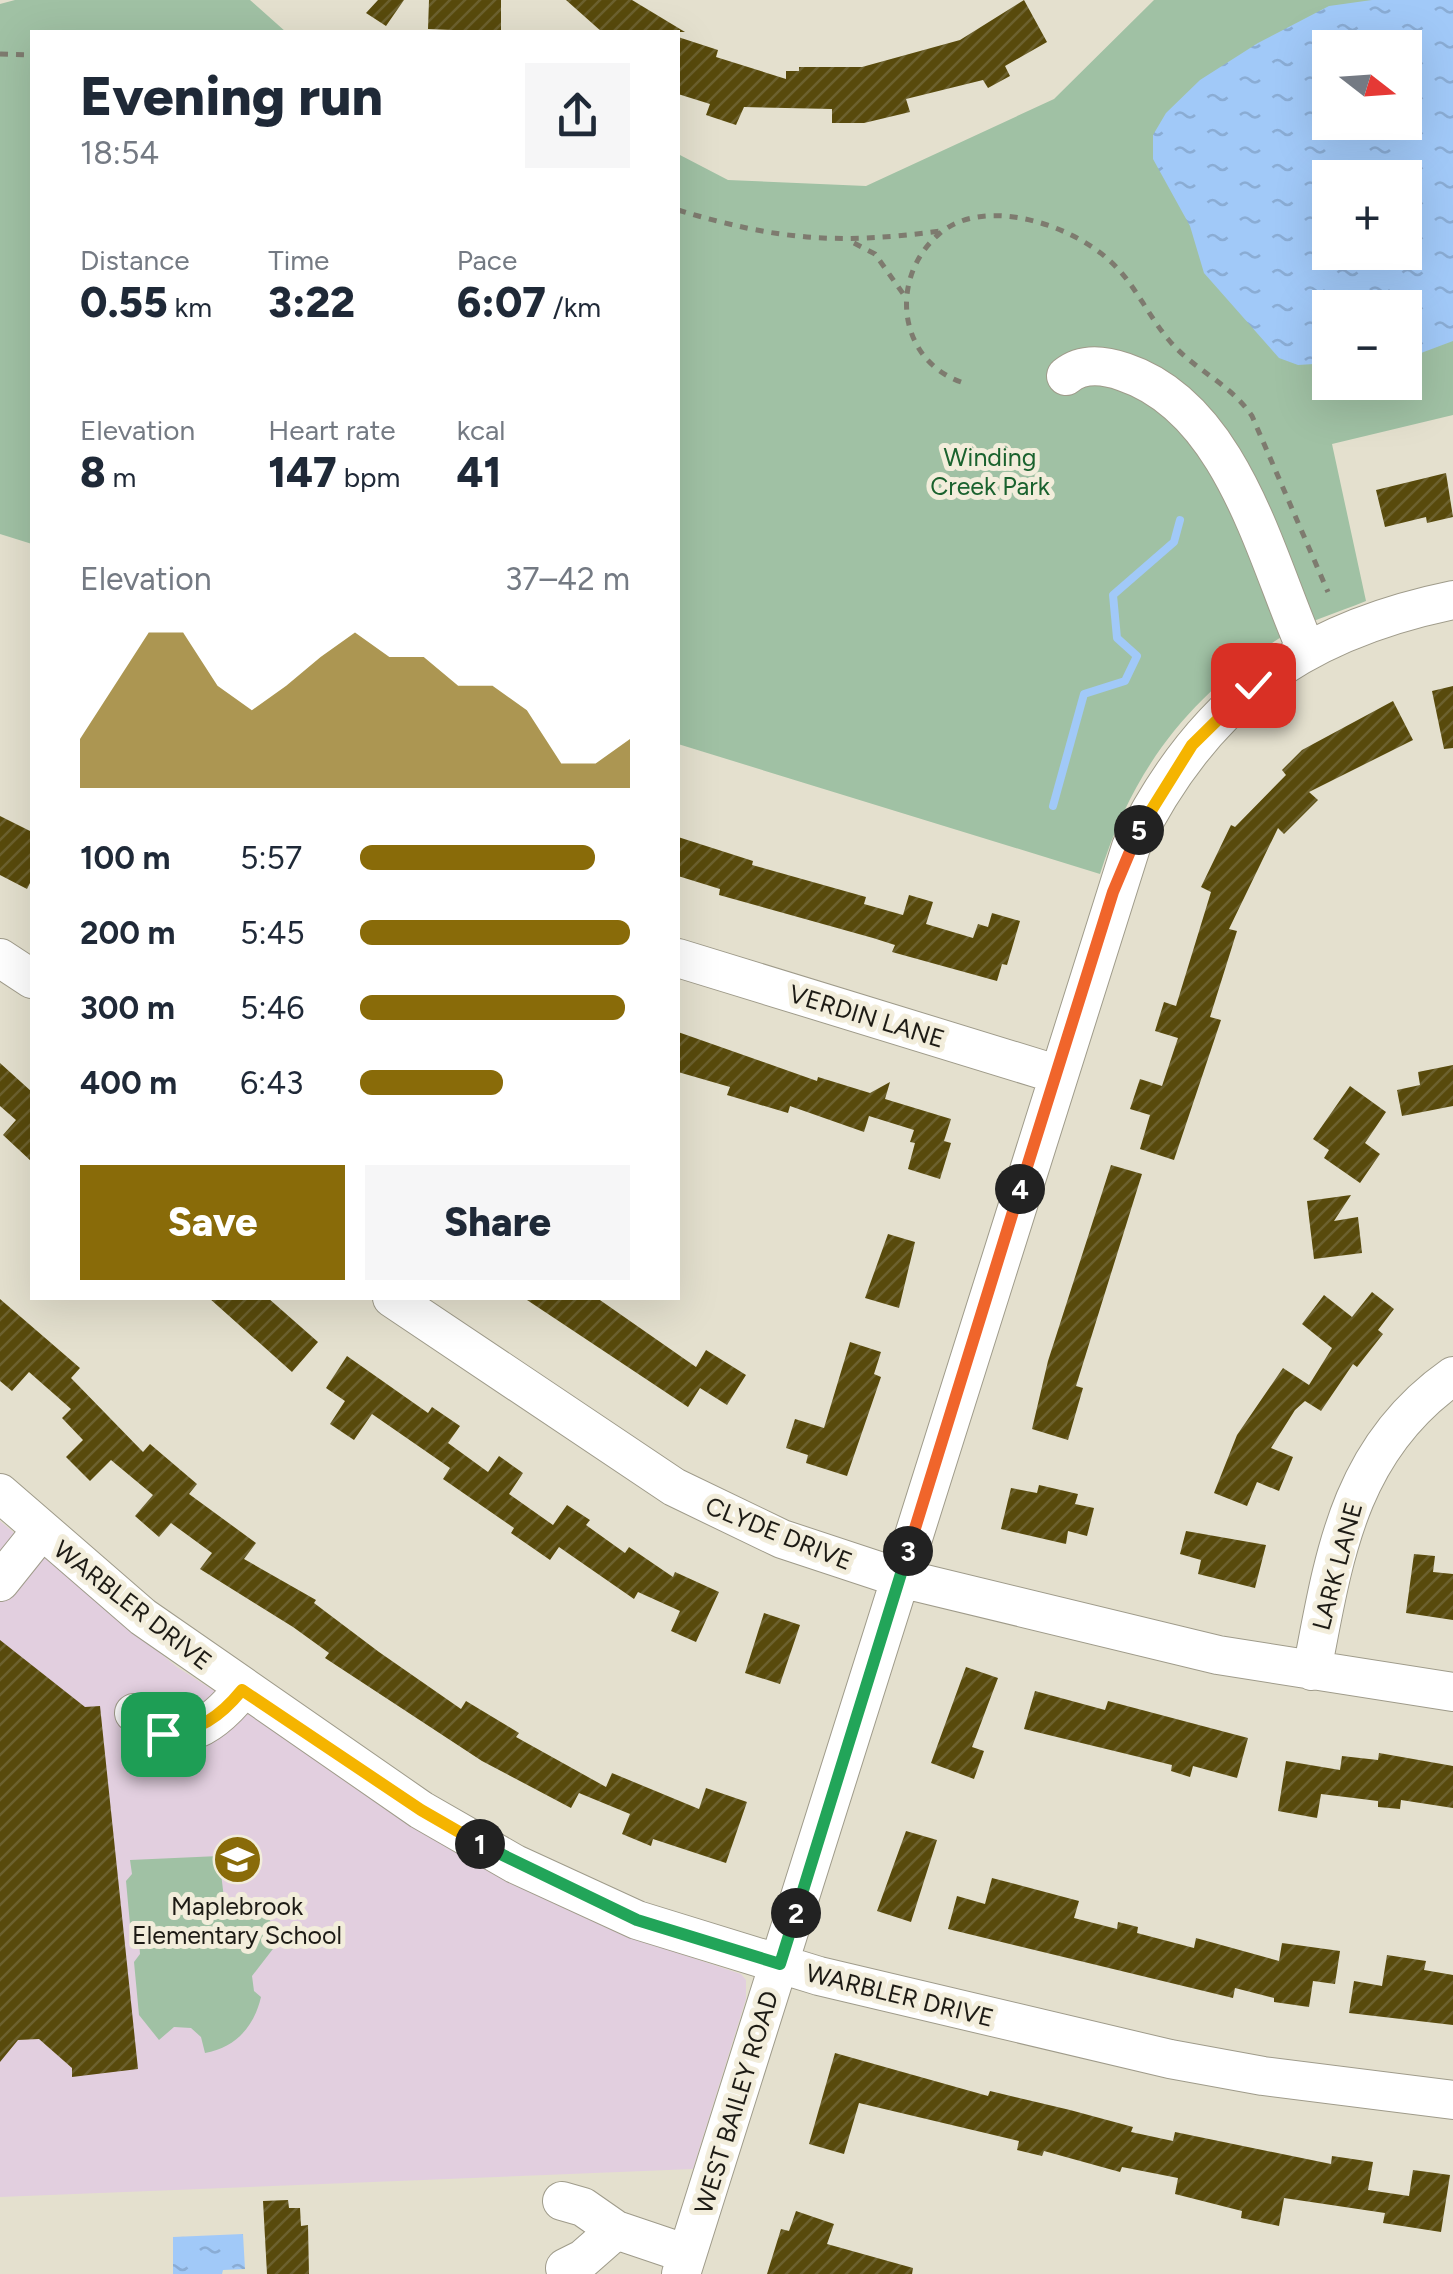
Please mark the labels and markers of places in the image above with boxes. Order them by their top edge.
pin [1211,643,1296,728]
pin: 5 [1114,805,1164,855]
pin: 4 [995,1164,1045,1214]
pin: 3 [883,1526,933,1576]
pin [121,1692,206,1777]
pin: 1 [455,1819,505,1869]
school or university icon: Maplebrook Elementary School [211,1834,263,1886]
pin: 2 [771,1888,821,1938]
place label: Maplebrook Elementary School [132,1891,342,1950]

